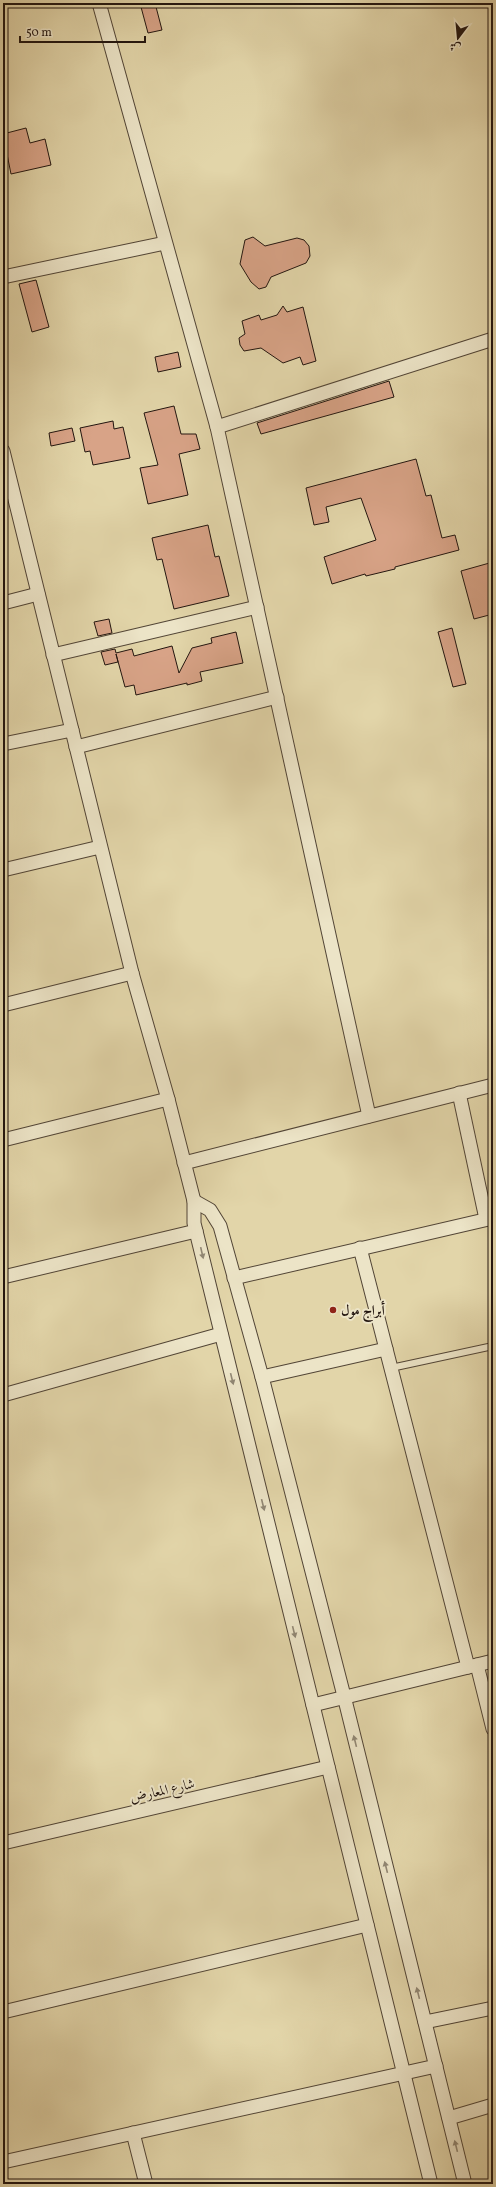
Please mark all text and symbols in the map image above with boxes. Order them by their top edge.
scale bar [20,18,145,44]
north arrow [438,18,478,58]
text: 50 m [26,25,52,41]
text: ش [448,37,463,55]
one-way arrow [199,1247,205,1259]
place label: أبراج مول [341,1300,386,1323]
marker: أبراج مول [328,1305,338,1315]
one-way arrow [229,1373,235,1385]
one-way arrow [261,1499,267,1512]
one-way arrow [292,1625,298,1638]
one-way arrow [352,1734,358,1746]
street label: شارع المعارض [128,1775,197,1809]
one-way arrow [383,1860,389,1873]
one-way arrow [414,1987,420,1999]
one-way arrow [452,2140,458,2152]

